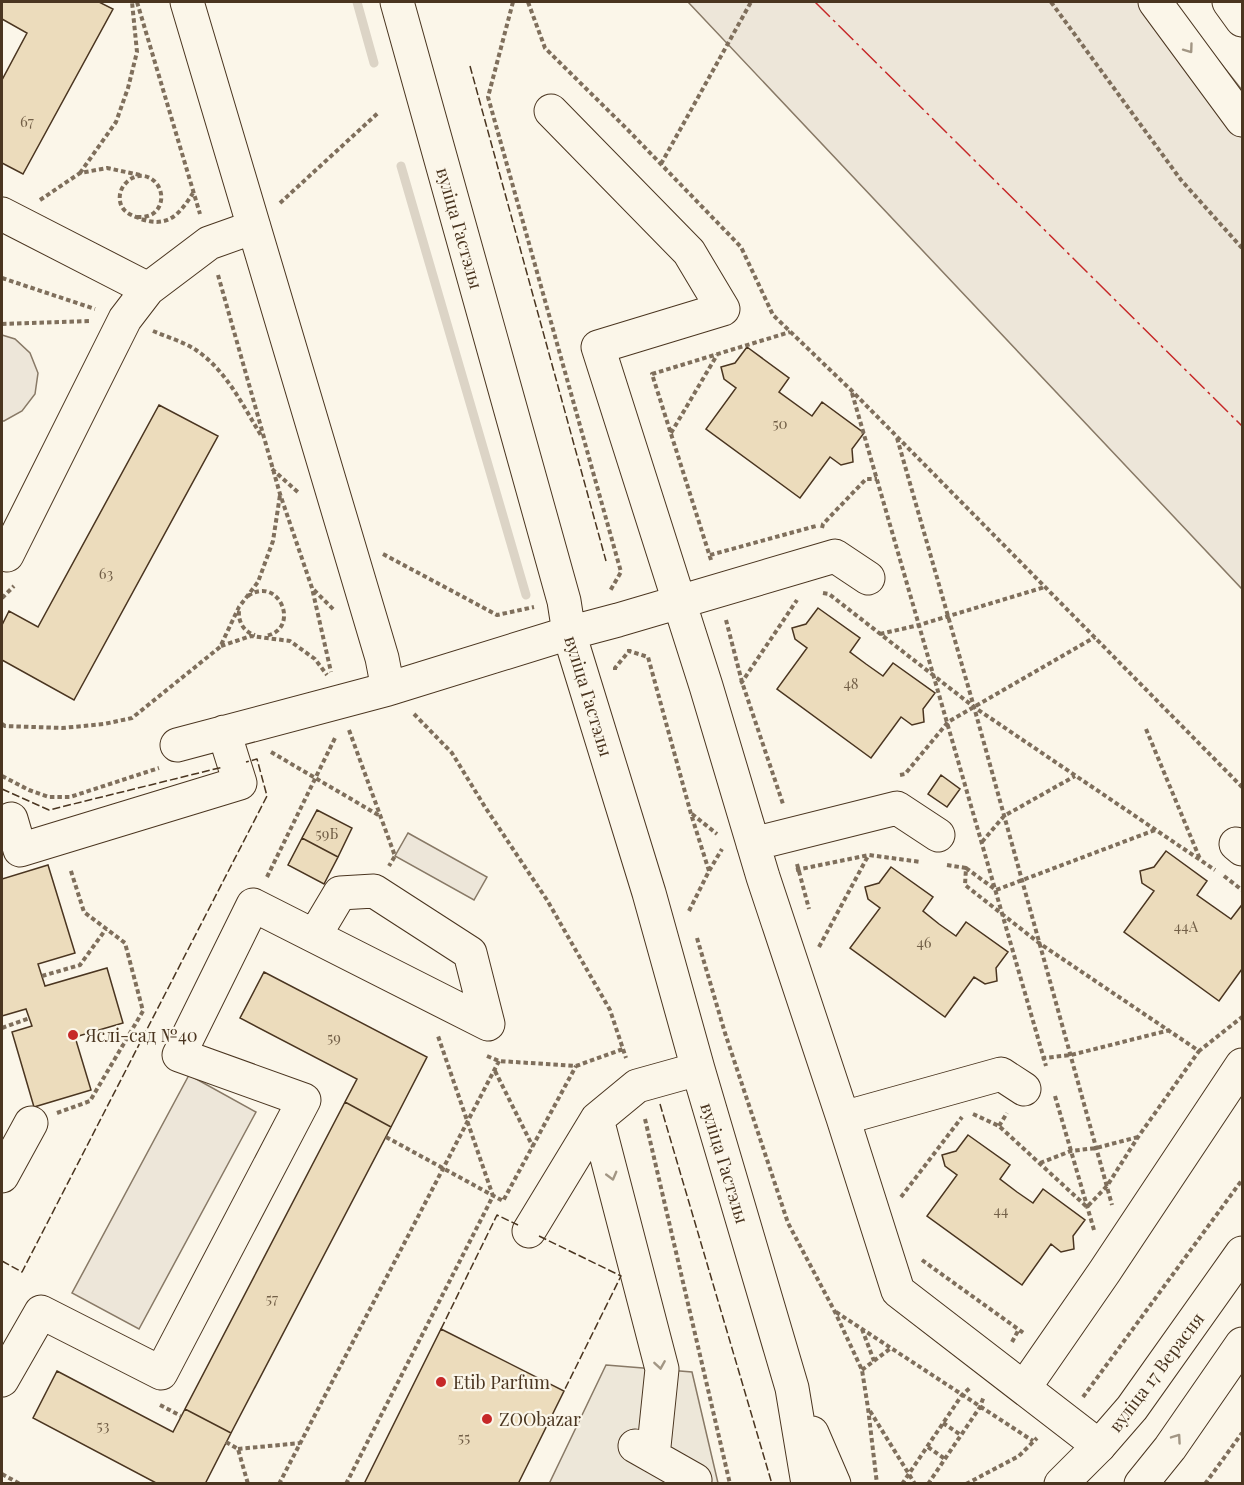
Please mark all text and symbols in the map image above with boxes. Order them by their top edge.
one-way arrow [1182,42,1193,53]
house number: 67 [20,111,34,131]
street label: вуліца Гастэлы [431,165,489,292]
house number: 50 [772,413,788,433]
house number: 63 [99,563,113,583]
street label: вуліца Гастэлы [559,633,619,760]
house number: 48 [843,673,859,693]
house number: 59Б [316,823,338,843]
house number: 44А [1174,916,1199,936]
house number: 46 [916,932,932,952]
place label: Яслі-сад №40 [84,1023,198,1047]
house number: 59 [327,1027,341,1047]
marker: Яслі-сад №40 [66,1028,80,1042]
street label: вуліца Гастэлы [695,1100,755,1227]
one-way arrow [605,1170,617,1181]
house number: 44 [994,1200,1008,1220]
house number: 57 [266,1288,278,1308]
street label: вуліца 17 Верасня [1103,1307,1209,1437]
one-way arrow [653,1359,666,1369]
place label: Etib Parfum [453,1370,550,1394]
marker: Etib Parfum [434,1375,448,1389]
place label: ZOObazar [499,1407,581,1431]
marker: ZOObazar [480,1412,494,1426]
house number: 53 [97,1415,110,1435]
house number: 55 [458,1427,470,1447]
one-way arrow [1170,1433,1181,1444]

